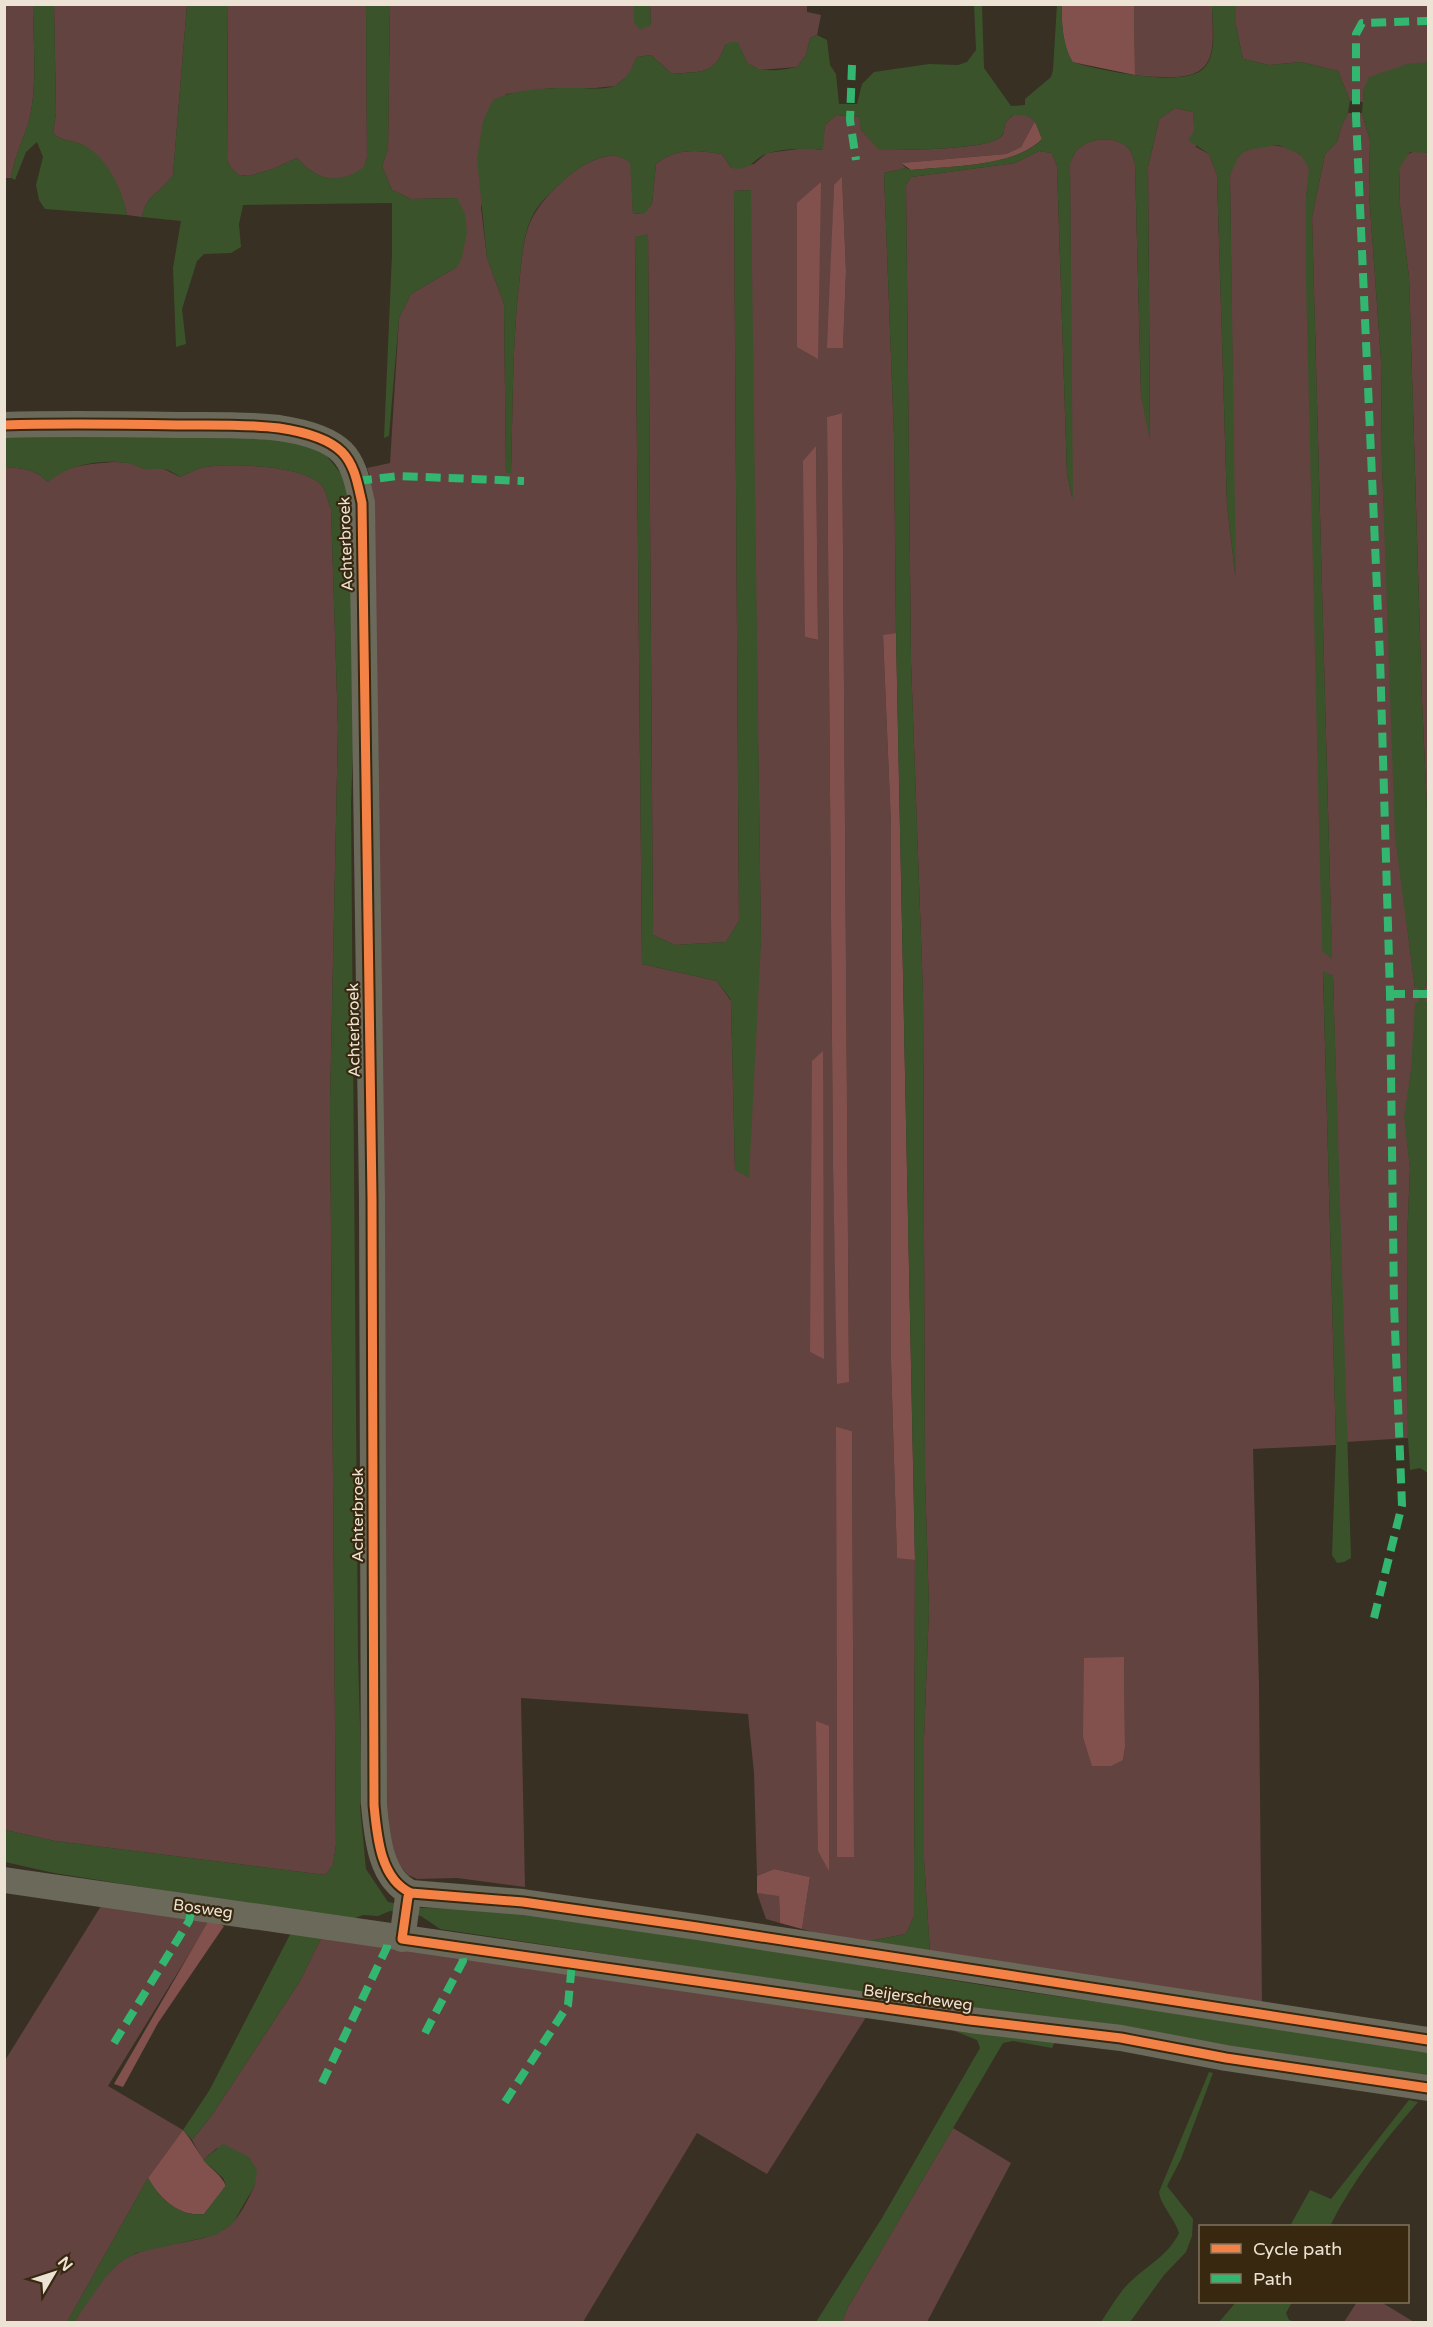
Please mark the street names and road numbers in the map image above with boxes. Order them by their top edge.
street label: Achterbroek [334,496,358,592]
street label: Achterbroek [343,982,365,1077]
street label: Achterbroek [348,1467,368,1562]
street label: Bosweg [172,1895,234,1923]
street label: Beijerscheweg [862,1980,974,2016]

